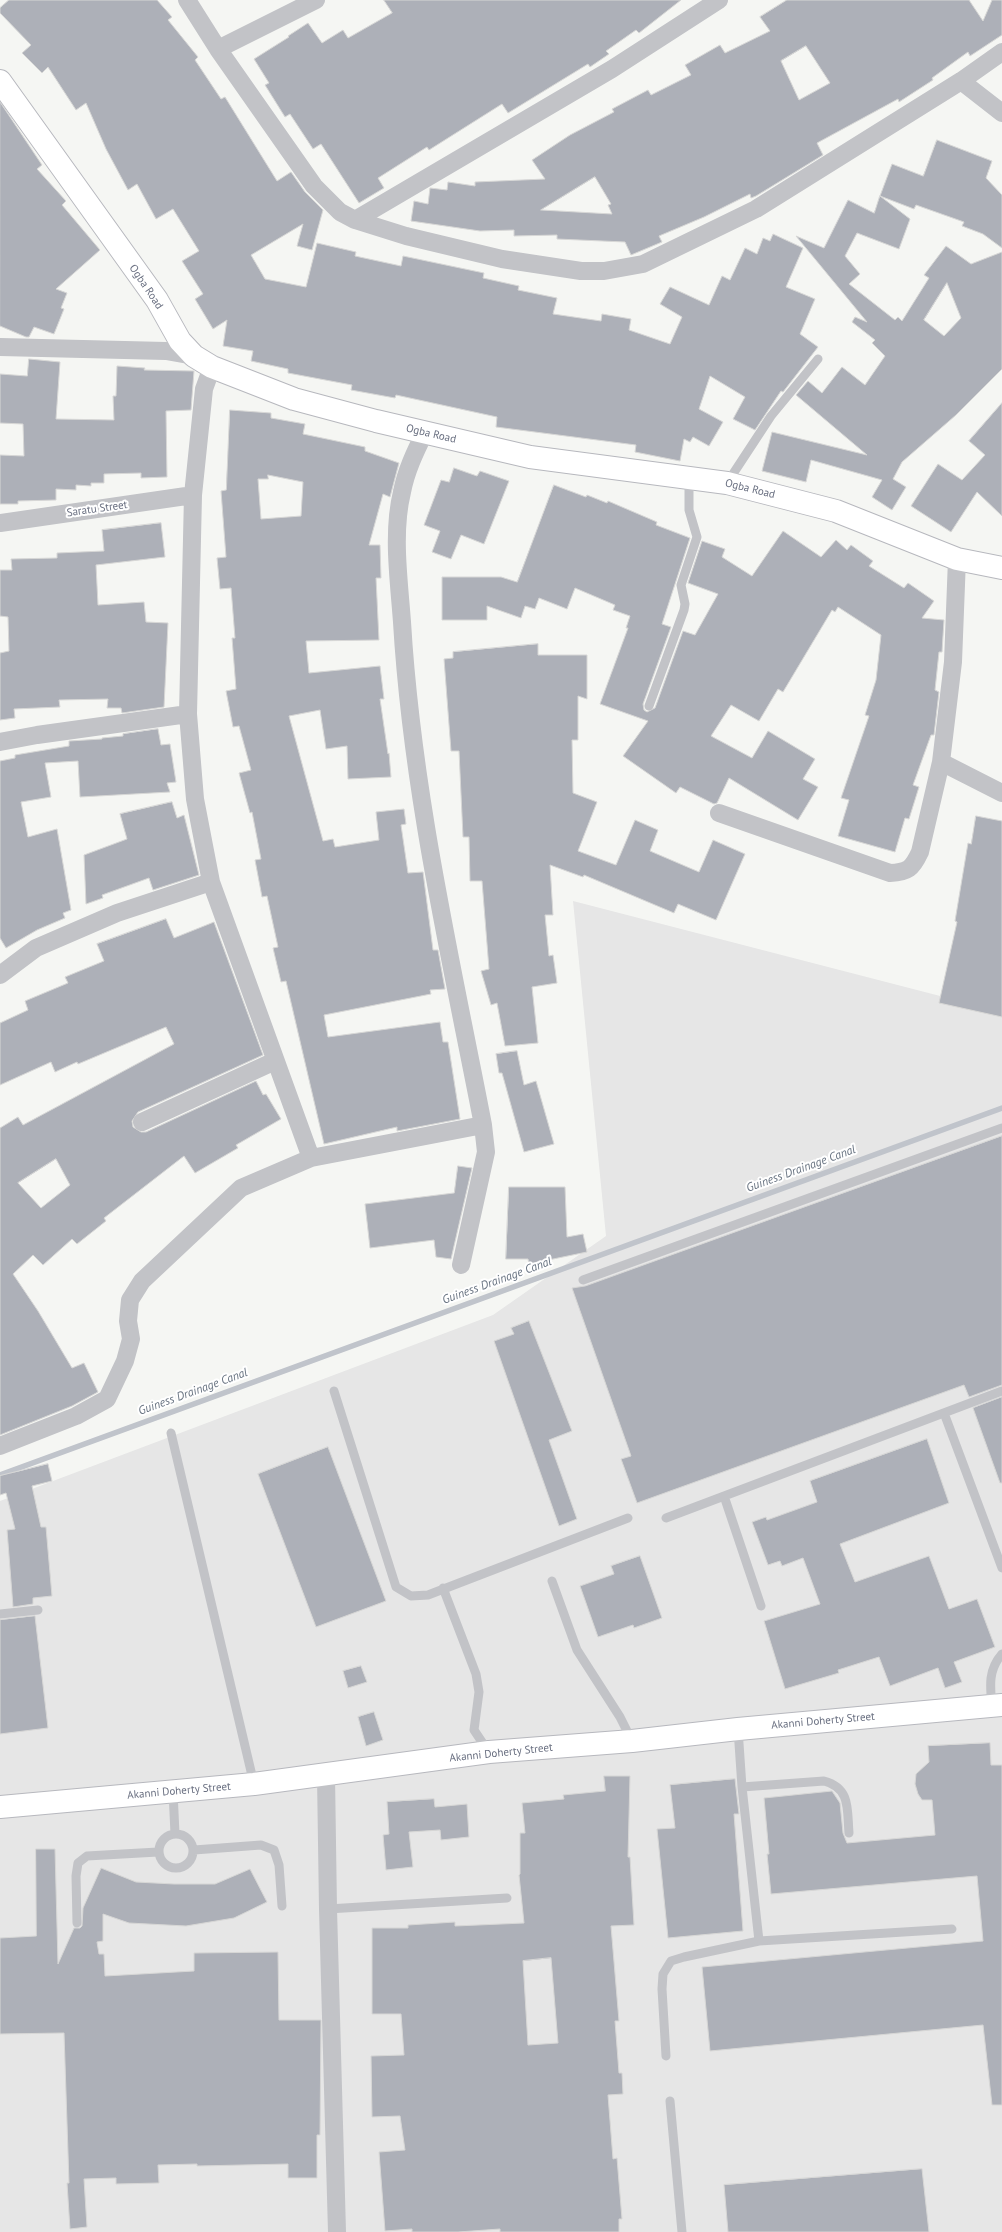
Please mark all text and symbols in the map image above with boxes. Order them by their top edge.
street label: Ogba Road [126,262,166,312]
street label: Ogba Road [405,422,457,446]
street label: Ogba Road [724,476,776,502]
street label: Saratu Street [66,498,128,520]
water label: Guiness Drainage Canal [744,1143,858,1195]
water label: Guiness Drainage Canal [440,1255,554,1307]
water label: Guiness Drainage Canal [136,1366,250,1418]
street label: Akanni Doherty Street [771,1710,875,1732]
street label: Akanni Doherty Street [449,1741,553,1765]
street label: Akanni Doherty Street [127,1780,231,1802]

